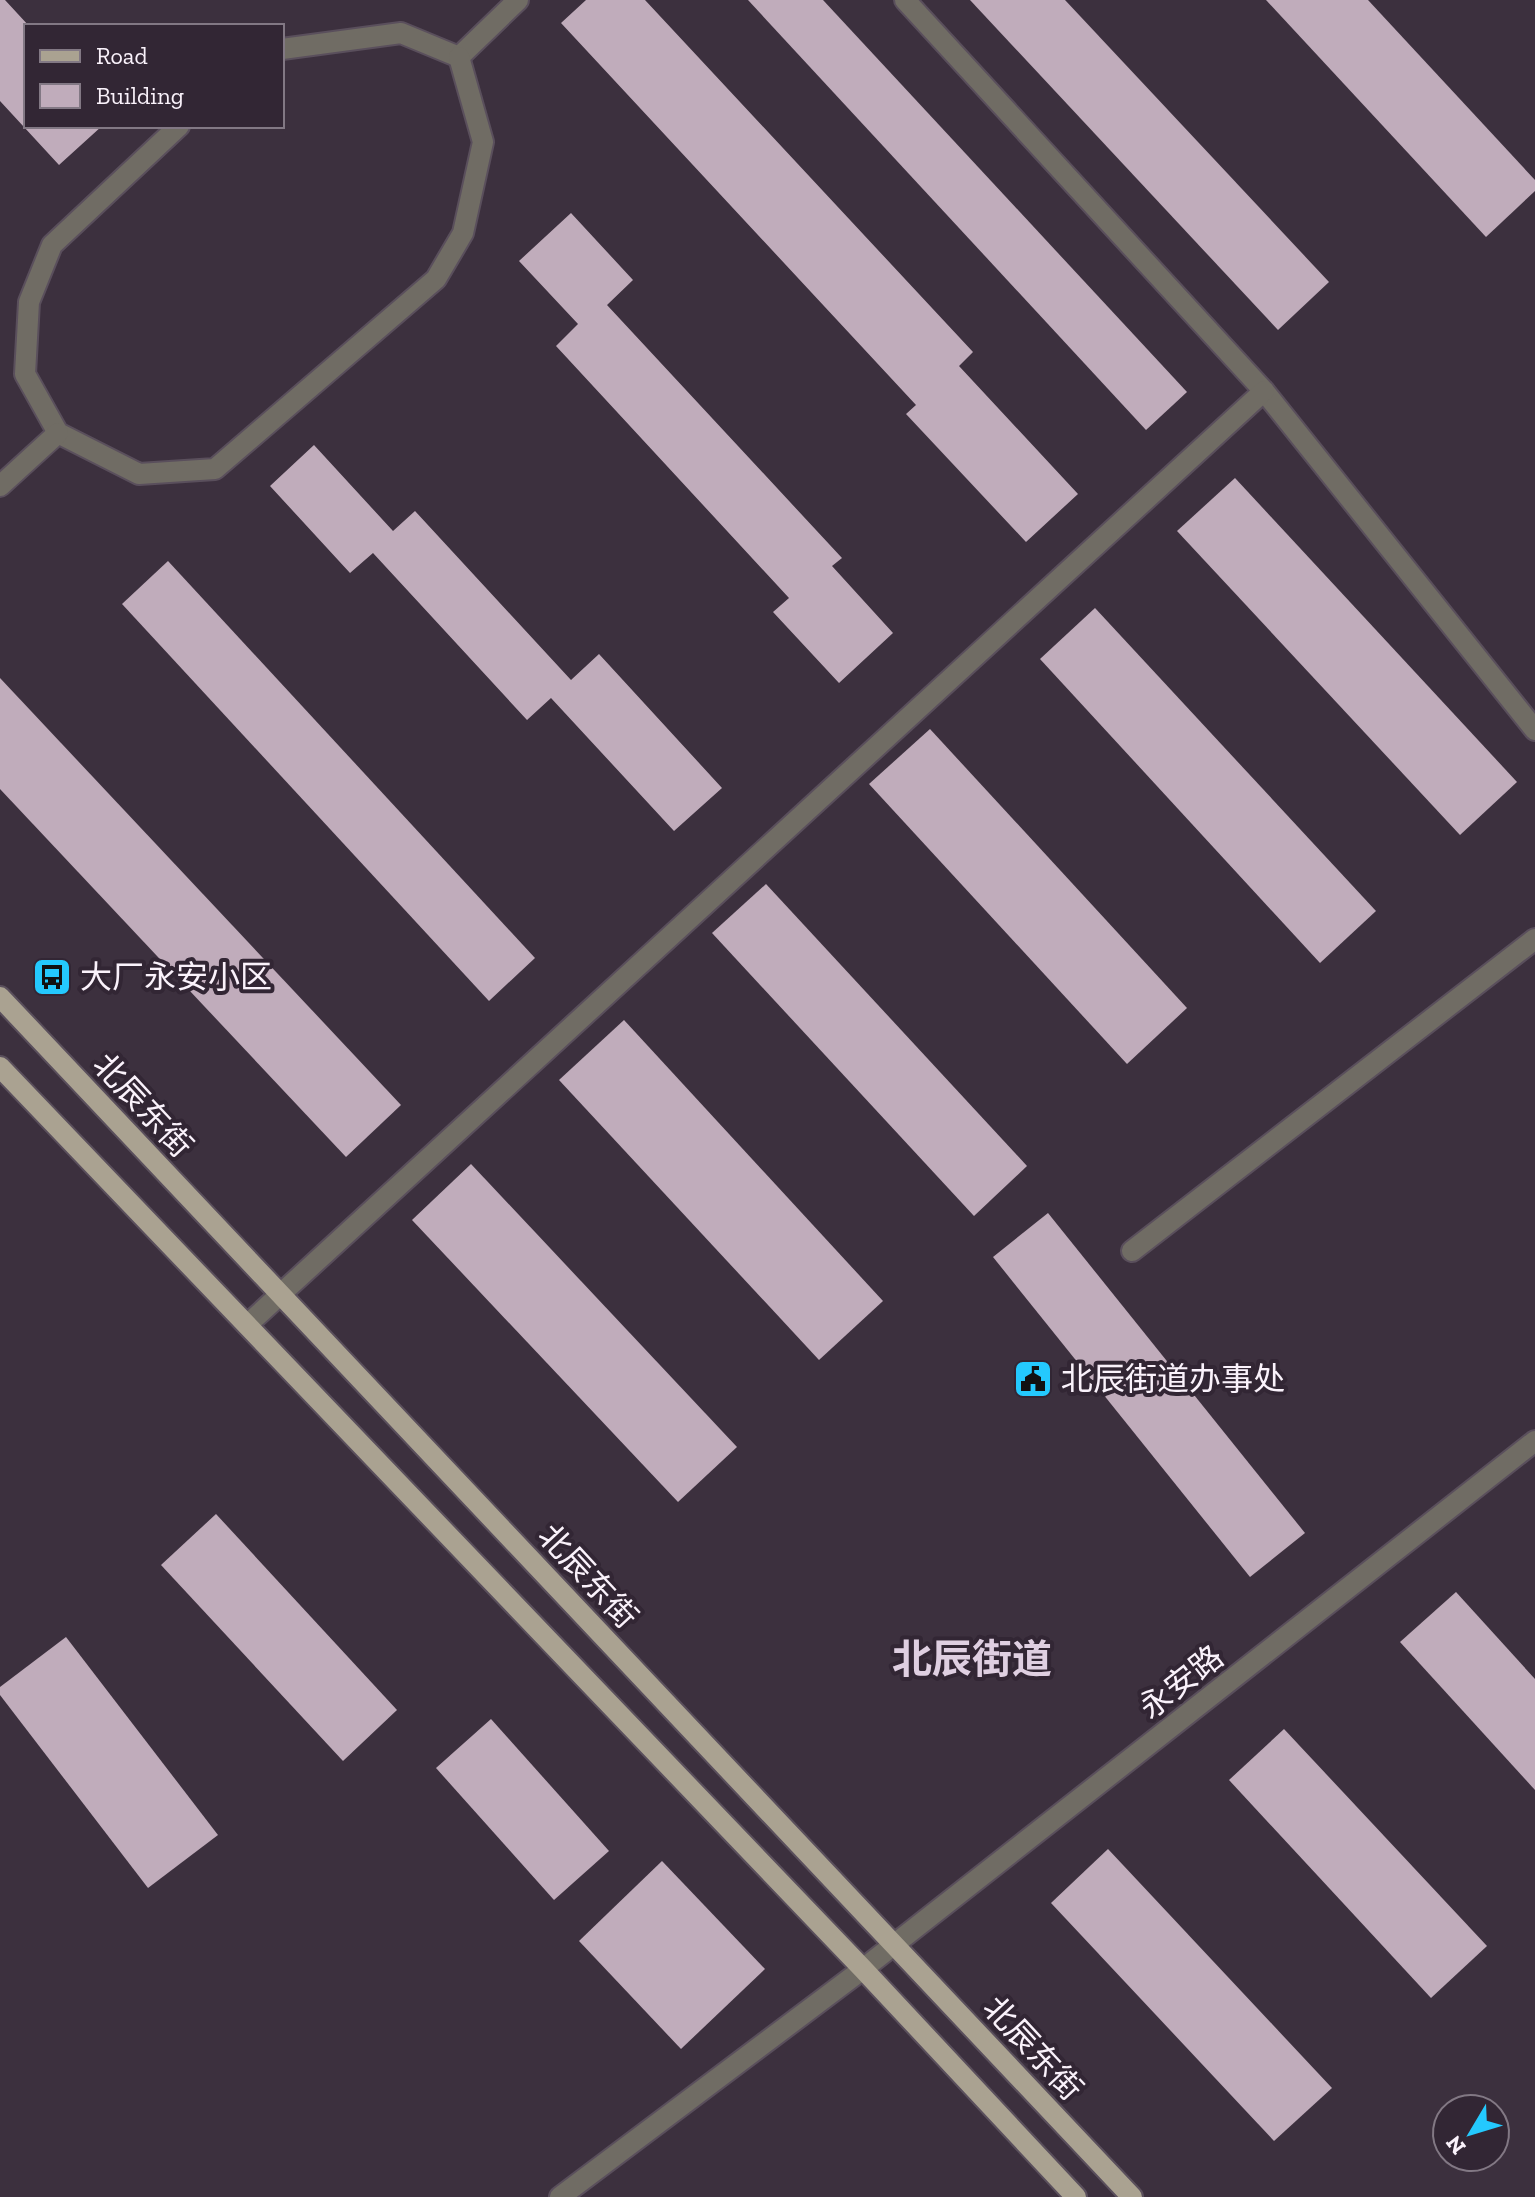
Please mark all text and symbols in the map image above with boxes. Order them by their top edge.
legend [24,24,284,128]
text: Road [96,41,148,70]
text: Building [96,81,184,110]
bus stop icon: 大厂永安小区 [31,956,73,998]
place label: 大厂永安小区 [80,958,272,996]
street label: 北辰东街 [85,1045,201,1165]
public building icon: 北辰街道办事处 [1012,1358,1054,1400]
place label: 北辰街道办事处 [1061,1360,1285,1398]
street label: 北辰东街 [530,1516,646,1636]
district label: 北辰街道 [892,1635,1052,1683]
street label: 永安路 [1131,1637,1231,1727]
street label: 北辰东街 [975,1988,1091,2108]
north arrow [1431,2093,1511,2173]
text: N [1440,2130,1471,2160]

